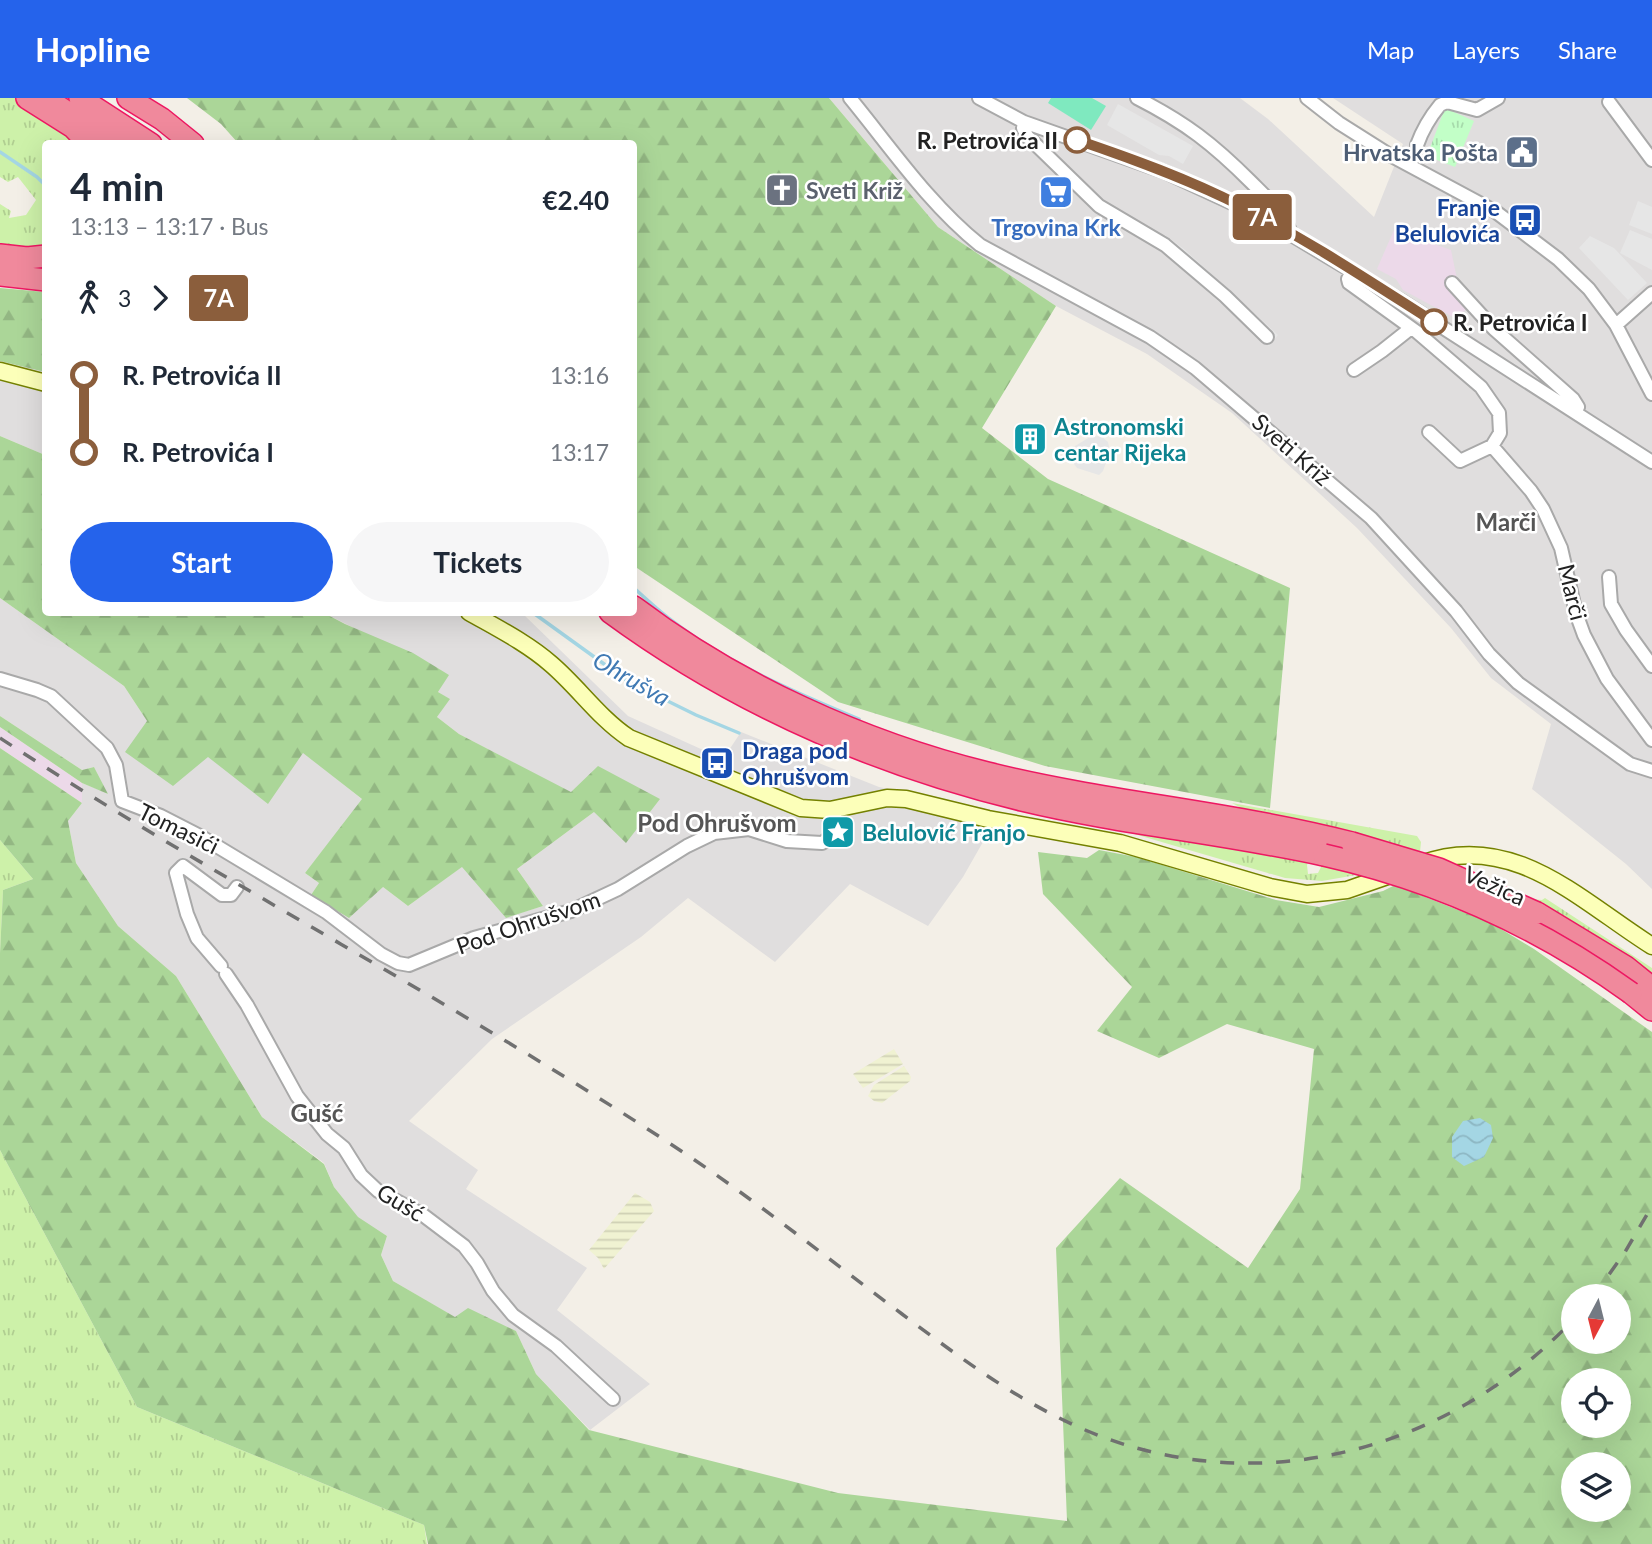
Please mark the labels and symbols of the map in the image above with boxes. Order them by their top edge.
place label: R. Petrovića II [917,126,1058,154]
marker: R. Petrovića II [1064,127,1090,153]
public building icon: Hrvatska Pošta [1503,133,1541,171]
place label: Hrvatska Pošta [1343,138,1498,166]
church icon: Sveti Križ [763,171,801,209]
supermarket icon: Trgovina Krk [1037,173,1075,211]
place label: Sveti Križ [806,176,903,204]
place label: Franje Belulovića [1395,193,1500,247]
line badge: 7A [1230,194,1294,240]
bus stop icon: Franje Belulovića [1506,201,1544,239]
place label: Trgovina Krk [991,213,1121,241]
place label: R. Petrovića I [1453,308,1588,336]
marker: R. Petrovića I [1421,309,1447,335]
street label: Sveti Križ [1247,407,1337,491]
place label: Astronomski centar Rijeka [1053,412,1186,466]
building icon: Astronomski centar Rijeka [1011,420,1049,458]
district label: Marči [1476,507,1536,536]
street label: Marči [1553,561,1593,623]
water label: Ohrušva [588,644,676,712]
place label: Draga pod Ohrušvom [742,736,849,790]
bus stop icon: Draga pod Ohrušvom [698,744,736,782]
street label: Tomasići [134,797,224,859]
district label: Pod Ohrušvom [637,808,797,837]
place icon: Belulović Franjo [819,813,857,851]
place label: Belulović Franjo [862,818,1025,846]
street label: Vežica [1460,859,1530,911]
street label: Pod Ohrušvom [452,884,604,960]
district label: Gušć [291,1098,344,1127]
street label: Gušć [372,1177,430,1227]
north arrow [1561,1284,1631,1354]

